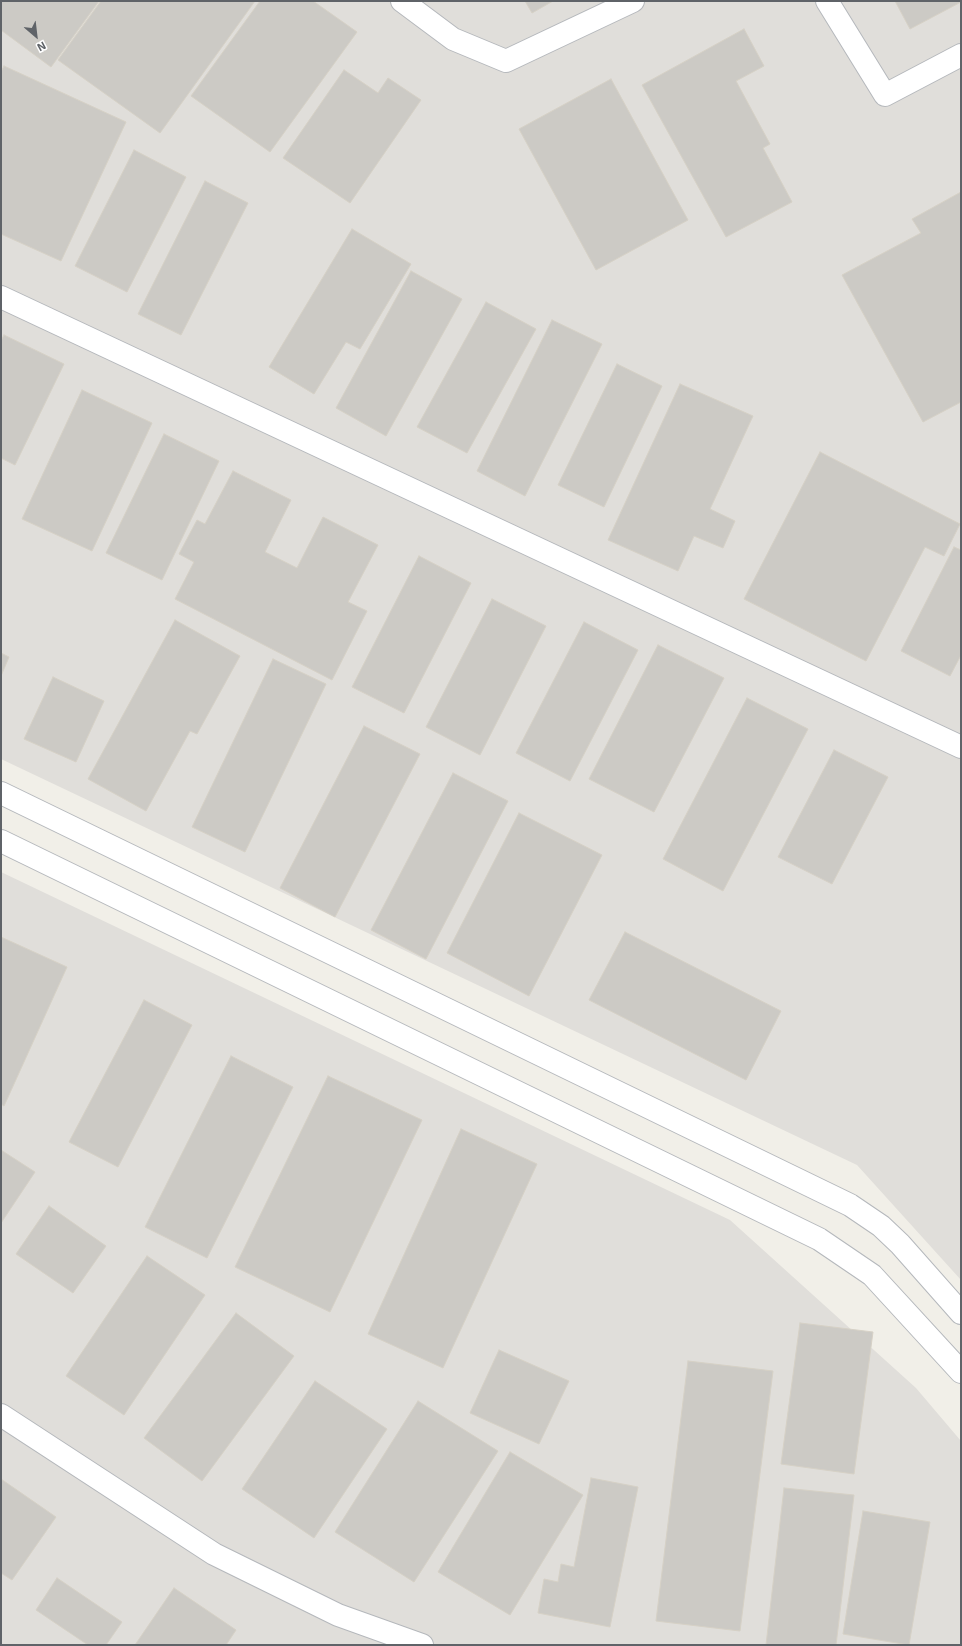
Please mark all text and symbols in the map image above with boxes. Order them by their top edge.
north arrow [16,16,56,56]
text: N [35,39,48,55]

